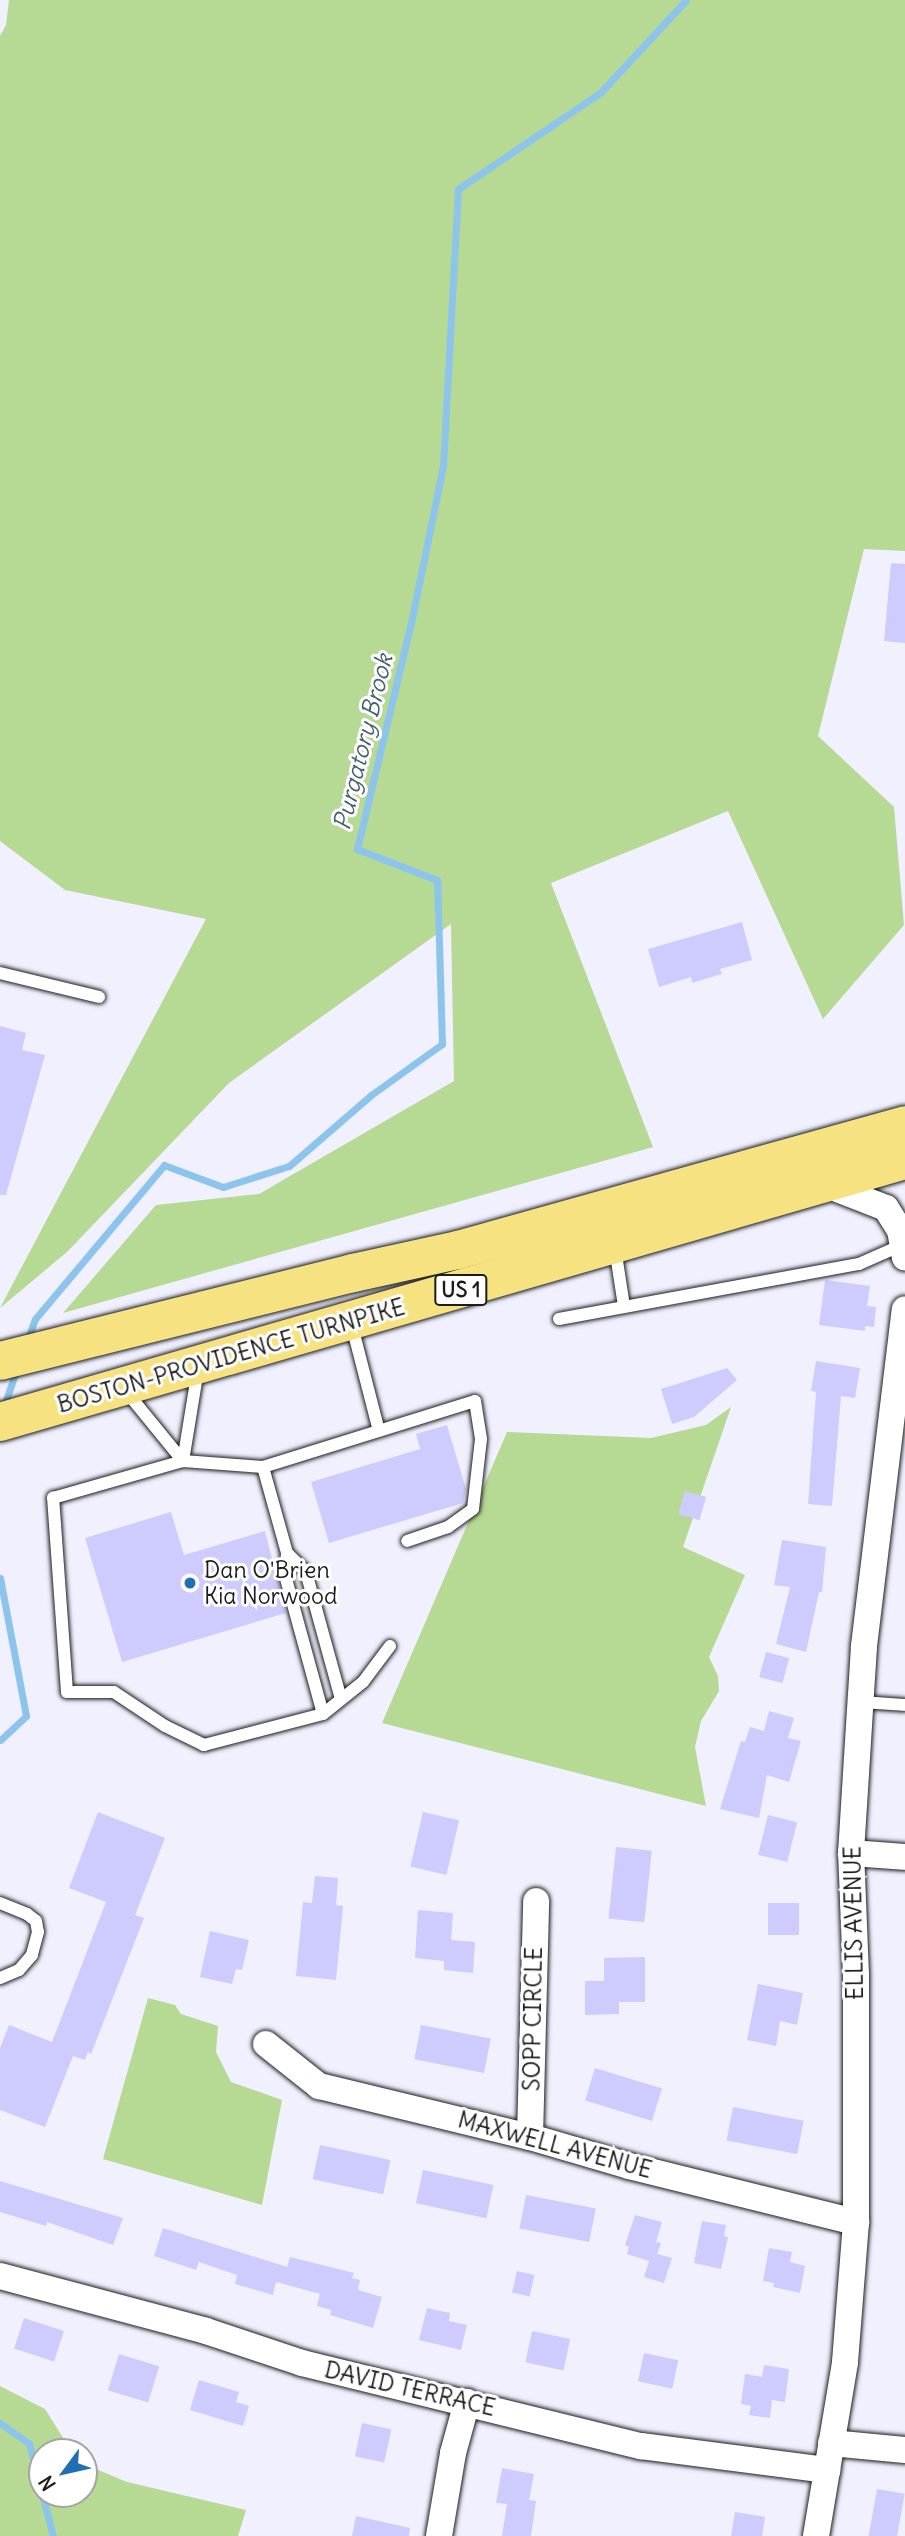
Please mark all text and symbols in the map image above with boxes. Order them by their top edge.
water label: Purgatory Brook [327,651,399,833]
road number: US 1 [433,1272,489,1308]
street label: BOSTON-PROVIDENCE TURNPIKE [54,1293,408,1419]
place label: Dan O'Brien Kia Norwood [204,1556,337,1610]
marker: Dan O'Brien Kia Norwood [182,1575,198,1591]
street label: ELLIS AVENUE [839,1846,869,2000]
street label: SOPP CIRCLE [518,1946,548,2092]
street label: MAXWELL AVENUE [455,2106,655,2184]
street label: DAVID TERRACE [322,2356,498,2422]
north arrow [28,2438,98,2508]
text: N [33,2471,61,2495]

